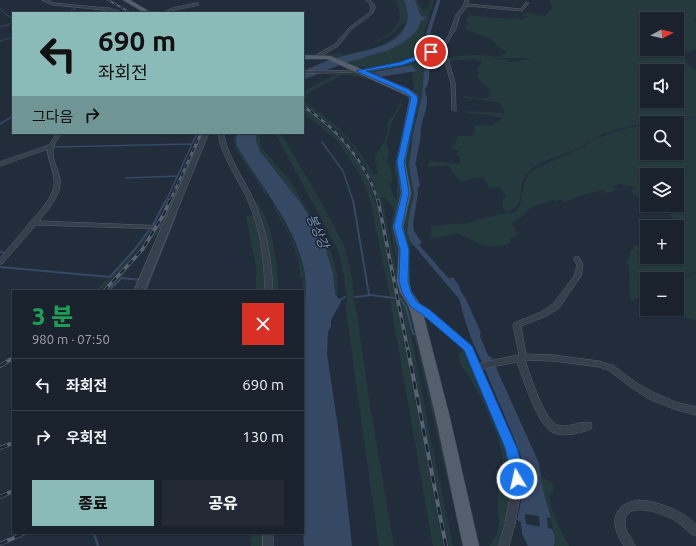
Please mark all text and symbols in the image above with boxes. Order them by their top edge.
north arrow [640,12,684,56]
map controls [640,12,684,316]
text: 690 m [98,25,176,56]
icon: left [32,28,84,80]
pin [414,35,448,69]
icon: arrive [420,41,442,63]
text: 좌회전 [98,62,148,82]
button: sound [640,64,684,108]
icon: right [81,104,103,126]
text: 그다음 [32,108,73,125]
button: search [640,116,684,160]
button: layers [640,168,684,212]
water label: 봉상강 [304,212,333,252]
button: + [640,220,684,264]
button: − [640,272,684,316]
text: 3 분 [32,303,73,330]
button: close [242,303,284,345]
text: 980 m · 07:50 [32,332,110,346]
icon: left [32,374,54,396]
text: 690 m [242,376,284,393]
text: 좌회전 [66,377,107,394]
icon: right [32,426,54,448]
text: 130 m [242,428,284,445]
text: 우회전 [66,429,107,446]
position arrow [496,458,538,500]
button: 종료 [32,480,154,526]
button: 공유 [162,480,284,526]

